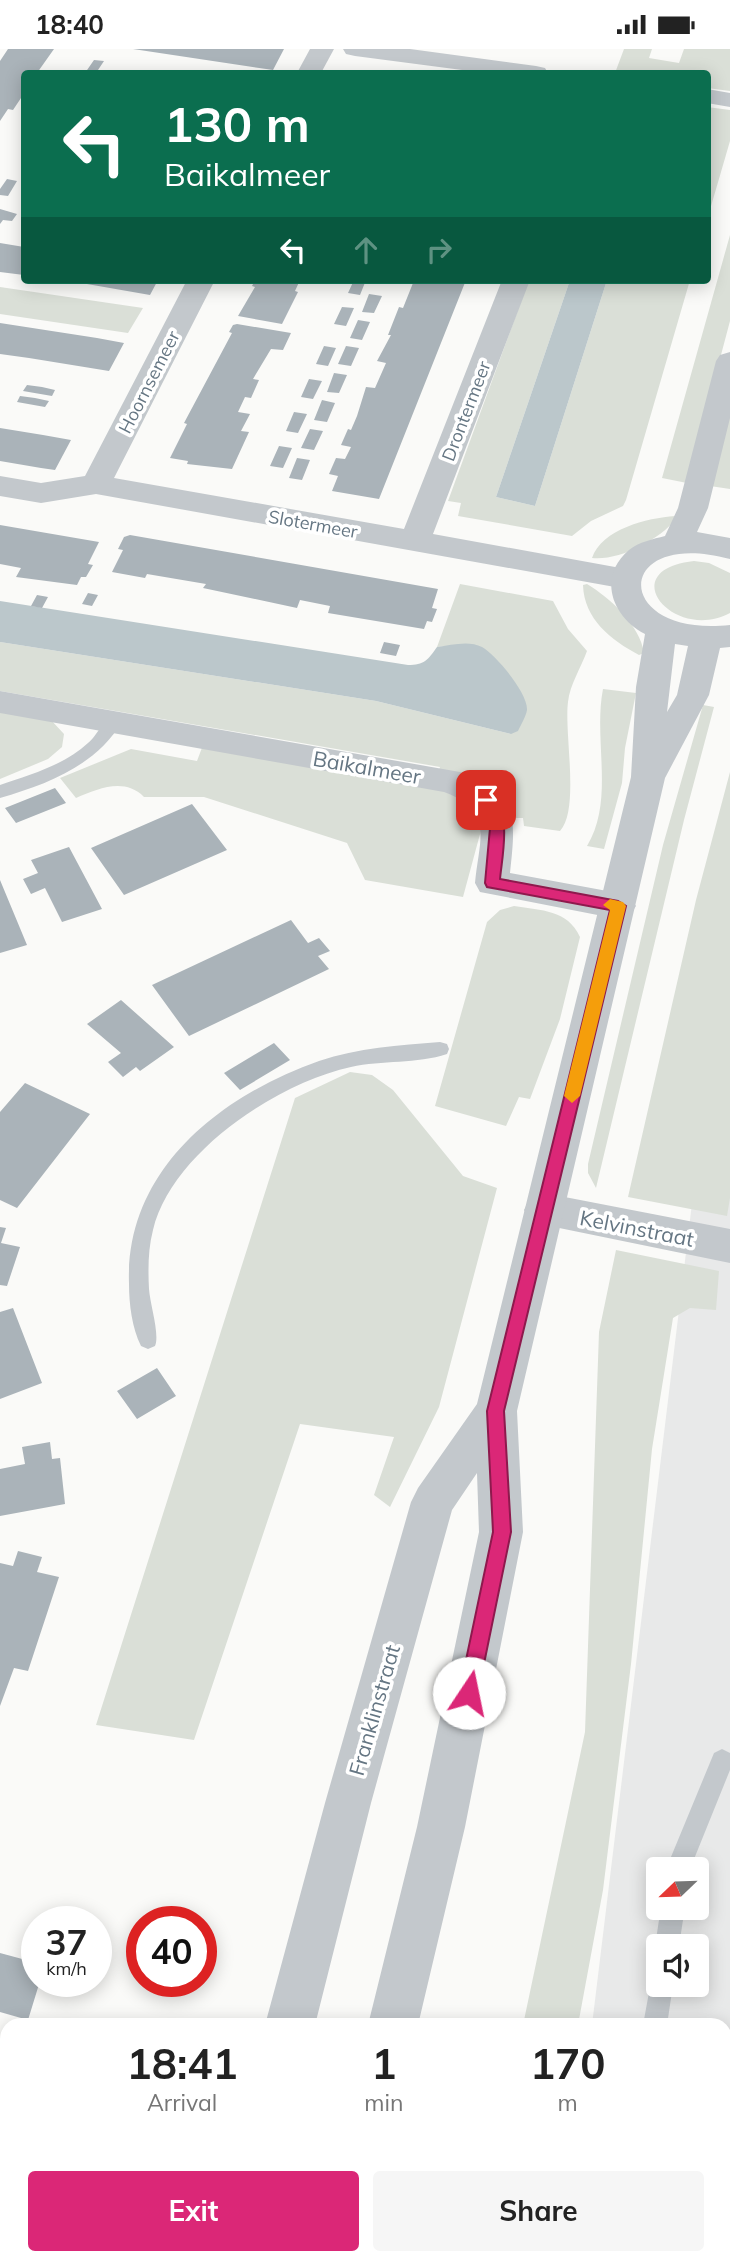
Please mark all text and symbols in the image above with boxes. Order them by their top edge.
text: 18:40 [35,8,104,41]
text: 130 m [164,93,310,154]
icon: left [49,98,140,189]
text: Baikalmeer [164,154,330,194]
icon: left [274,231,312,269]
icon: ahead [347,231,385,269]
icon: right [420,231,458,269]
street label: Hoornsemeer [113,326,185,437]
street label: Drontermeer [436,357,496,464]
street label: Slotermeer [267,505,360,543]
street label: Baikalmeer [311,745,423,789]
pin [456,770,516,830]
icon: arrive [467,781,505,819]
street label: Kelvinstraat [578,1204,696,1252]
street label: Franklinstraat [343,1642,405,1778]
position arrow [432,1656,506,1730]
north arrow [646,1857,709,1920]
map controls [646,1857,709,1997]
speed limit sign: 40 [126,1906,217,1997]
text: 37 [45,1920,88,1964]
button: sound [646,1934,709,1997]
text: km/h [46,1957,87,1980]
text: 18:41 [127,2037,238,2090]
text: 1 [371,2037,396,2090]
text: 170 [530,2037,605,2090]
text: Arrival [147,2088,217,2117]
text: min [364,2088,403,2117]
text: m [558,2088,578,2117]
button: Exit [28,2171,359,2251]
button: Share [373,2171,704,2251]

